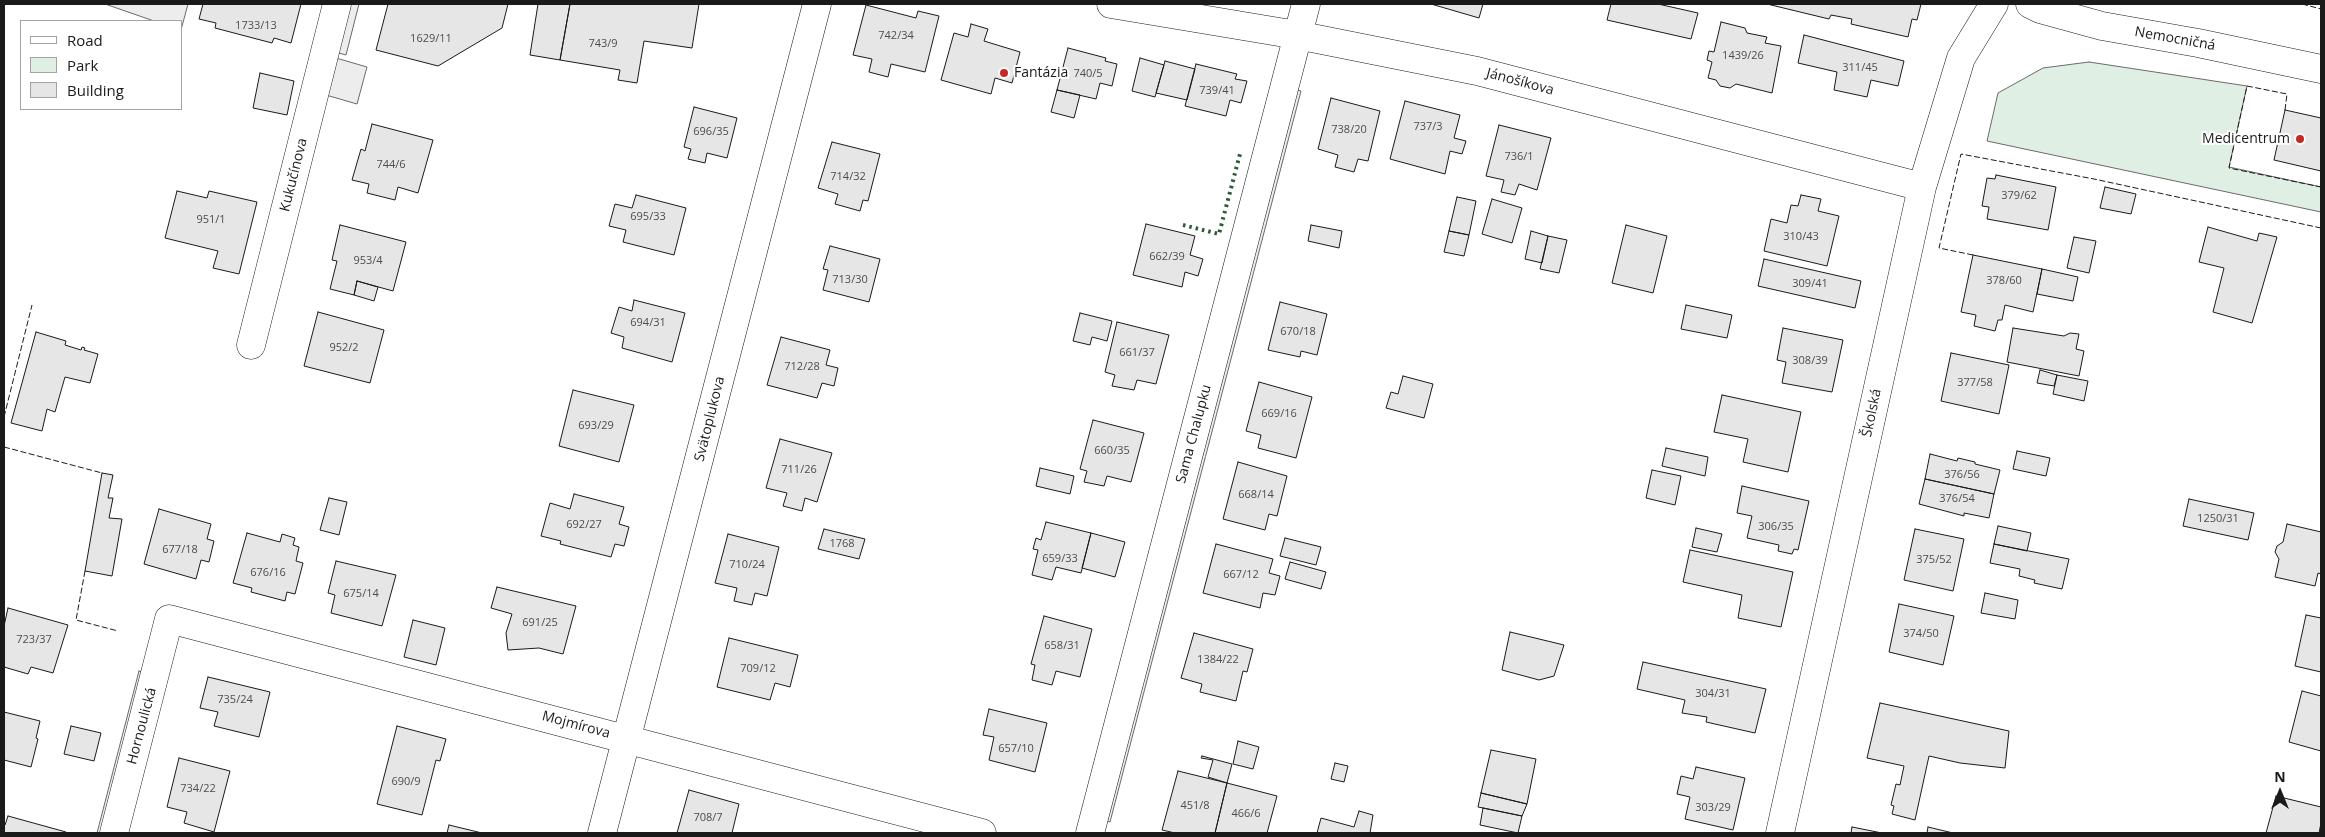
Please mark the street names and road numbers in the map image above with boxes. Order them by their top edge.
street label: Nemocničná [2133,24,2217,54]
street label: Jánošíkova [1484,65,1556,99]
street label: Kukučínova [277,137,311,213]
street label: Svätoplukova [691,375,729,463]
street label: Sama Chalupku [1173,383,1215,485]
street label: Školská [1859,387,1885,439]
street label: Hornoulická [124,686,160,766]
street label: Mojmírova [540,708,612,742]

